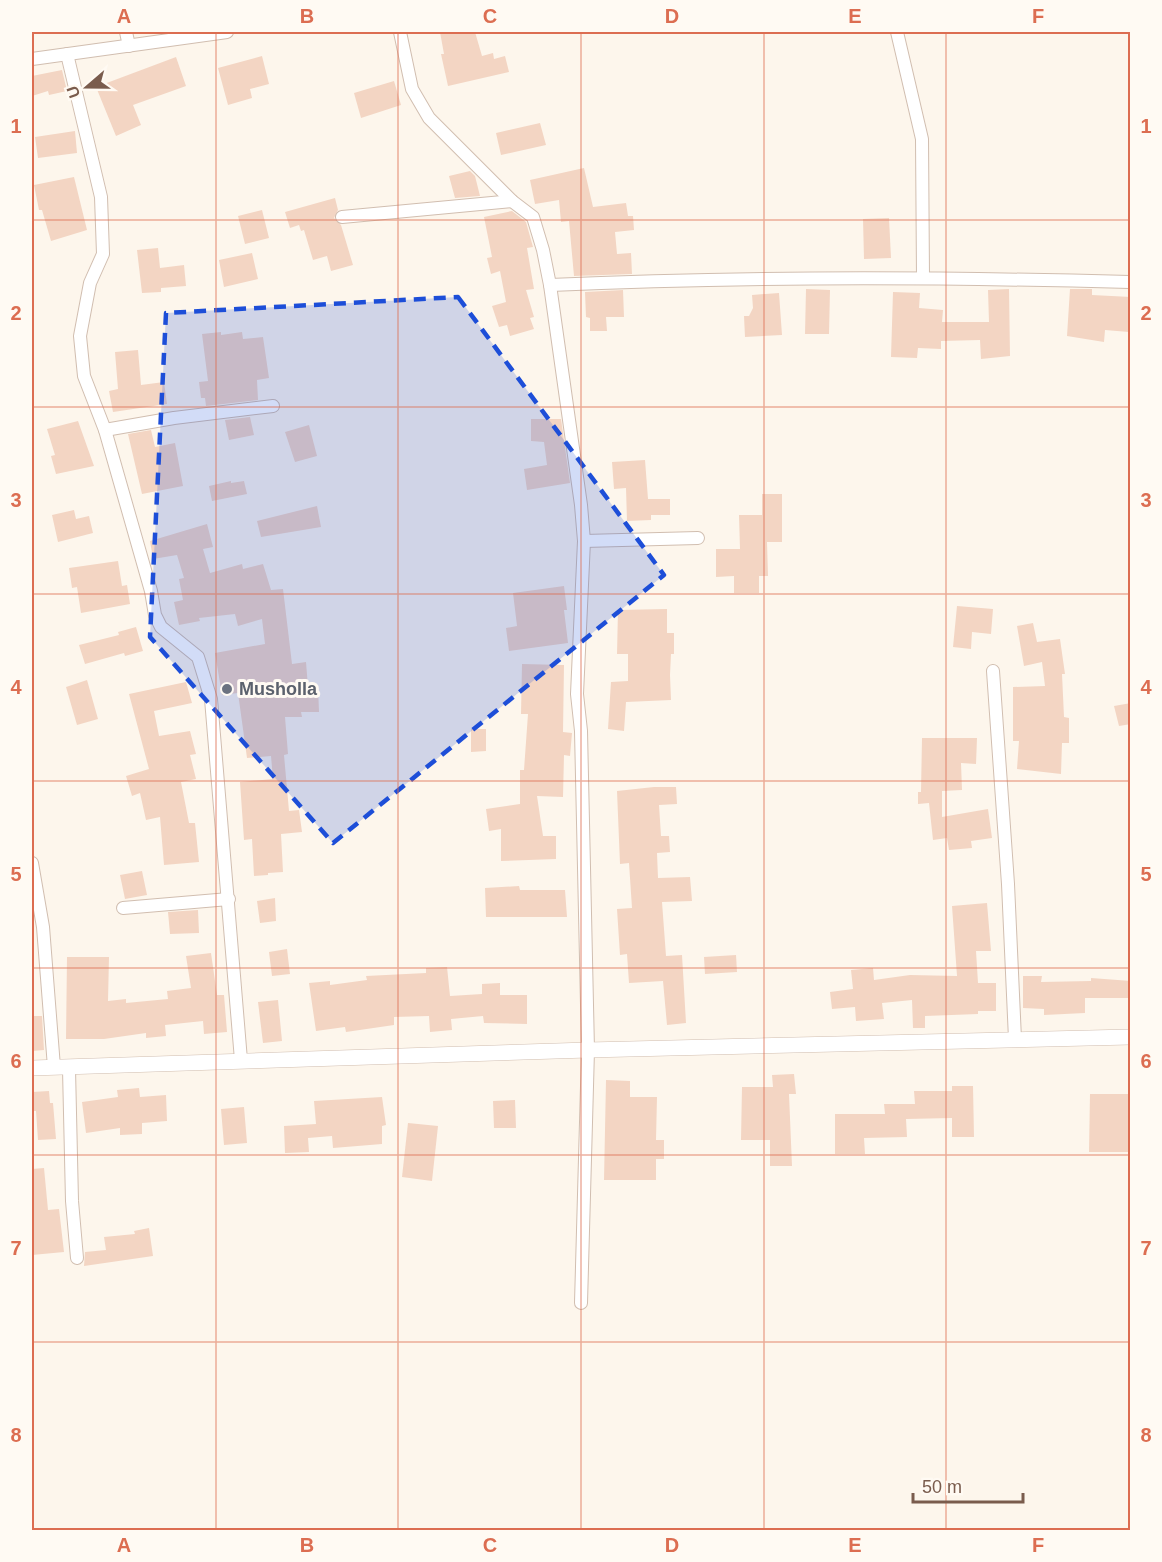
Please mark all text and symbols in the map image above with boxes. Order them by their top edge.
text: A [117,5,131,27]
text: B [300,5,314,27]
text: C [483,5,497,27]
text: D [665,5,679,27]
text: E [848,5,862,27]
text: F [1032,5,1044,27]
north arrow [57,57,117,117]
text: U [63,84,83,100]
text: 1 [10,115,22,137]
text: 1 [1140,115,1152,137]
text: 2 [10,302,22,324]
text: 2 [1140,302,1152,324]
text: 3 [10,489,22,511]
text: 3 [1140,489,1152,511]
text: 4 [10,676,22,698]
text: 4 [1140,676,1152,698]
place label: Musholla [239,679,318,699]
marker: Musholla [220,682,234,696]
text: 5 [10,863,22,885]
text: 5 [1140,863,1152,885]
text: 6 [10,1050,22,1072]
text: 6 [1140,1050,1152,1072]
text: 7 [10,1237,22,1259]
text: 7 [1140,1237,1152,1259]
text: 8 [10,1424,22,1446]
text: 8 [1140,1424,1152,1446]
scale bar [913,1466,1022,1504]
text: 50 m [922,1477,962,1497]
text: A [117,1534,131,1556]
text: B [300,1534,314,1556]
text: C [483,1534,497,1556]
text: D [665,1534,679,1556]
text: E [848,1534,862,1556]
text: F [1032,1534,1044,1556]

